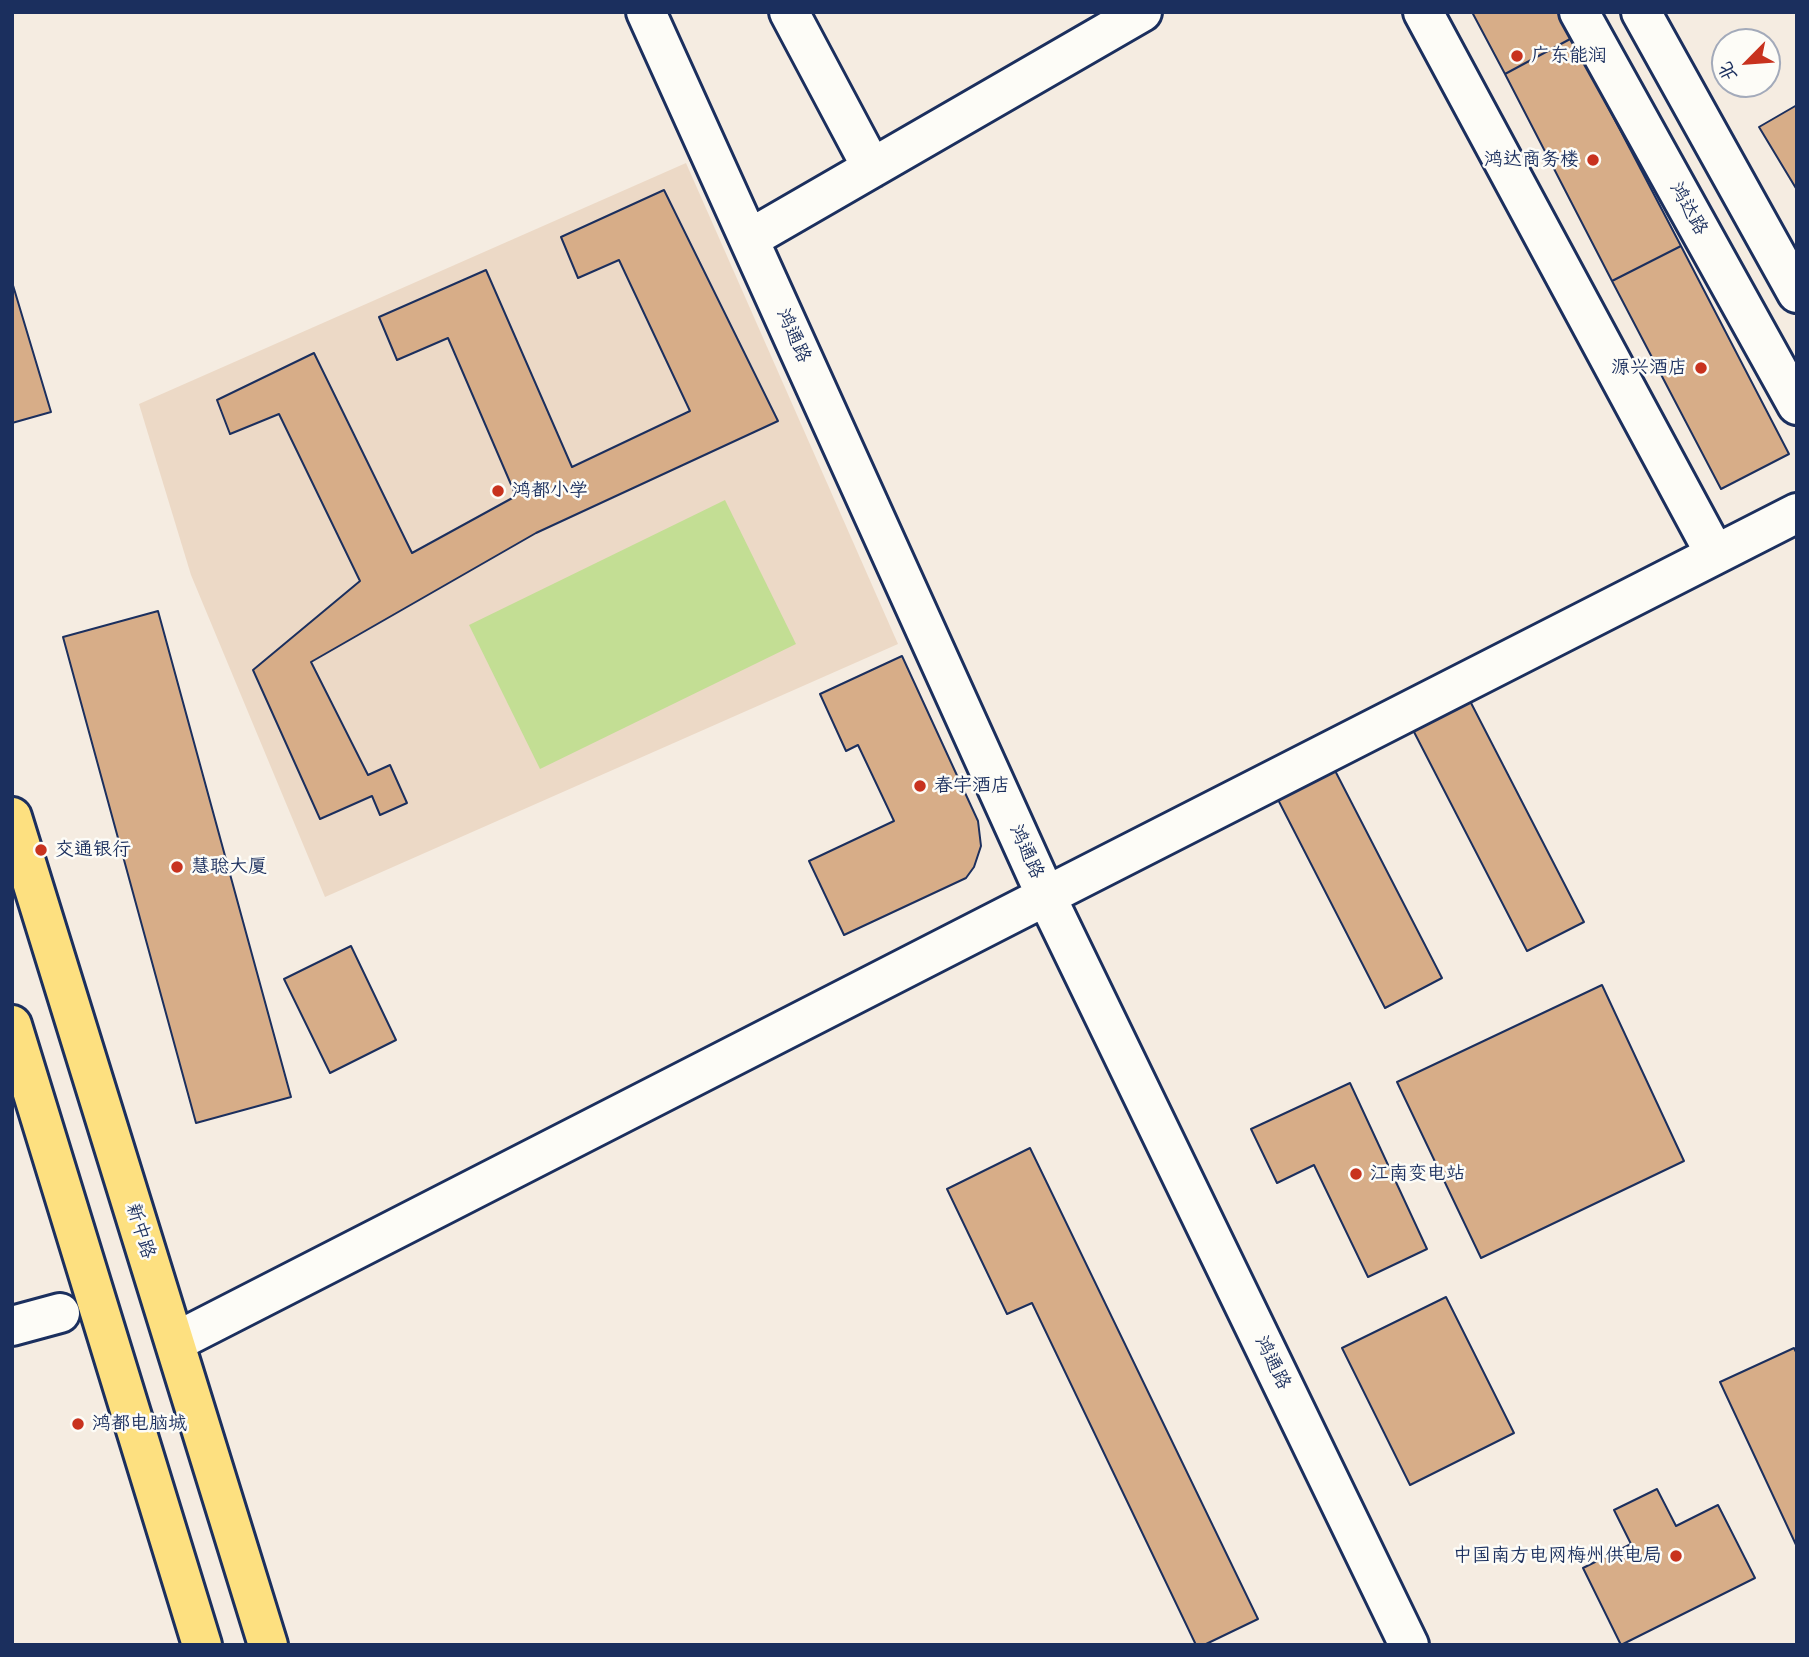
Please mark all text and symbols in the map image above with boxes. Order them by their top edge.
north arrow [1711,28,1781,98]
place label: 广东能润 [1531,45,1607,67]
marker: 广东能润 [1509,48,1525,64]
text: 北 [1714,58,1743,85]
place label: 鸿达商务楼 [1484,149,1579,171]
marker: 鸿达商务楼 [1585,152,1601,168]
street label: 鸿达路 [1664,179,1712,239]
street label: 鸿通路 [771,305,815,367]
place label: 源兴酒店 [1611,357,1687,379]
marker: 源兴酒店 [1693,360,1709,376]
place label: 鸿都小学 [512,480,588,502]
marker: 鸿都小学 [490,483,506,499]
place label: 春宇酒店 [934,775,1010,797]
marker: 春宇酒店 [912,778,928,794]
street label: 鸿通路 [1004,821,1048,883]
place label: 交通银行 [55,839,131,861]
marker: 交通银行 [33,842,49,858]
place label: 慧聪大厦 [191,856,267,878]
marker: 慧聪大厦 [169,859,185,875]
place label: 江南变电站 [1370,1163,1465,1185]
marker: 江南变电站 [1348,1166,1364,1182]
street label: 新中路 [121,1200,159,1262]
street label: 鸿通路 [1249,1332,1295,1394]
place label: 鸿都电脑城 [92,1413,187,1435]
marker: 鸿都电脑城 [70,1416,86,1432]
place label: 中国南方电网梅州供电局 [1453,1545,1662,1567]
marker: 中国南方电网梅州供电局 [1668,1548,1684,1564]

